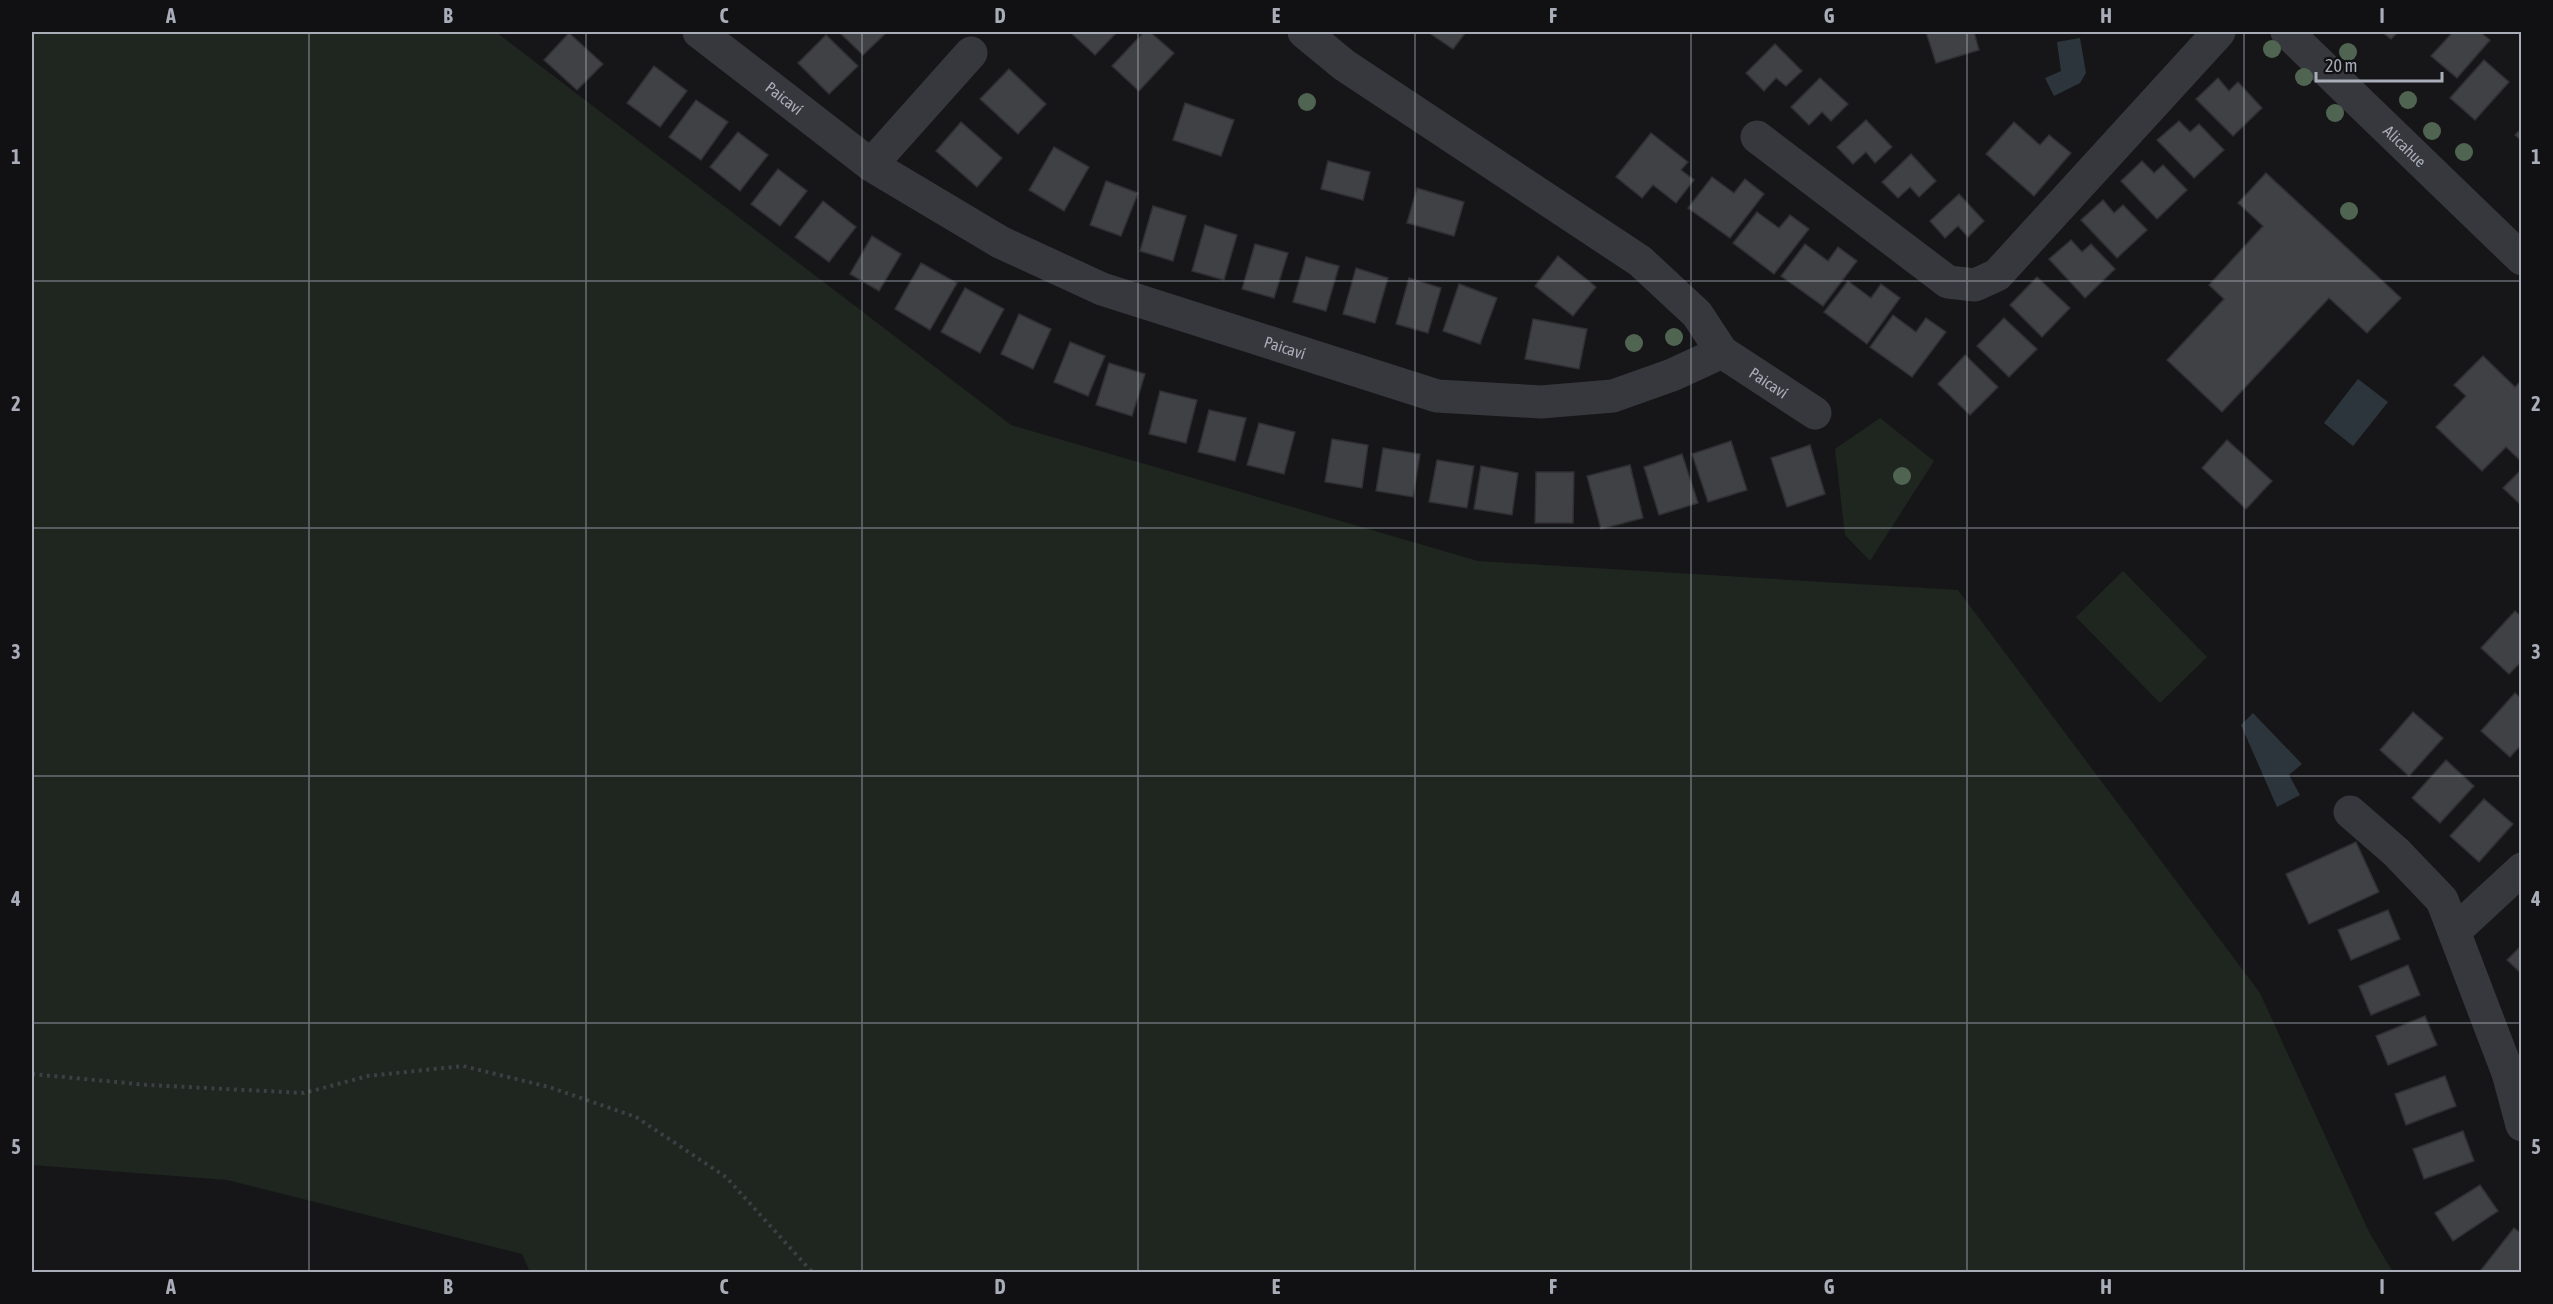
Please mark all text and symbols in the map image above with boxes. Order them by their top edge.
text: A [165,4,176,27]
text: B [443,4,453,27]
text: C [720,4,729,27]
text: D [994,4,1006,27]
text: E [1272,4,1281,27]
text: F [1549,4,1557,27]
text: G [1824,4,1835,27]
text: H [2100,4,2112,27]
text: I [2379,4,2385,27]
scale bar [2316,45,2442,83]
text: 20 m [2325,55,2357,76]
street label: Paicaví [762,78,807,118]
street label: Alicahue [2380,121,2430,170]
text: 1 [11,145,21,168]
text: 1 [2531,145,2541,168]
street label: Paicaví [1262,332,1308,363]
street label: Paicaví [1746,363,1792,402]
text: 2 [11,392,21,415]
text: 2 [2531,392,2541,415]
text: 3 [11,640,21,663]
text: 3 [2531,640,2541,663]
text: 4 [10,887,21,910]
text: 4 [2530,887,2541,910]
text: 5 [11,1135,21,1158]
text: 5 [2531,1135,2541,1158]
text: A [165,1275,176,1298]
text: B [443,1275,453,1298]
text: C [720,1275,729,1298]
text: D [994,1275,1006,1298]
text: E [1272,1275,1281,1298]
text: F [1549,1275,1557,1298]
text: G [1824,1275,1835,1298]
text: H [2100,1275,2112,1298]
text: I [2379,1275,2385,1298]

